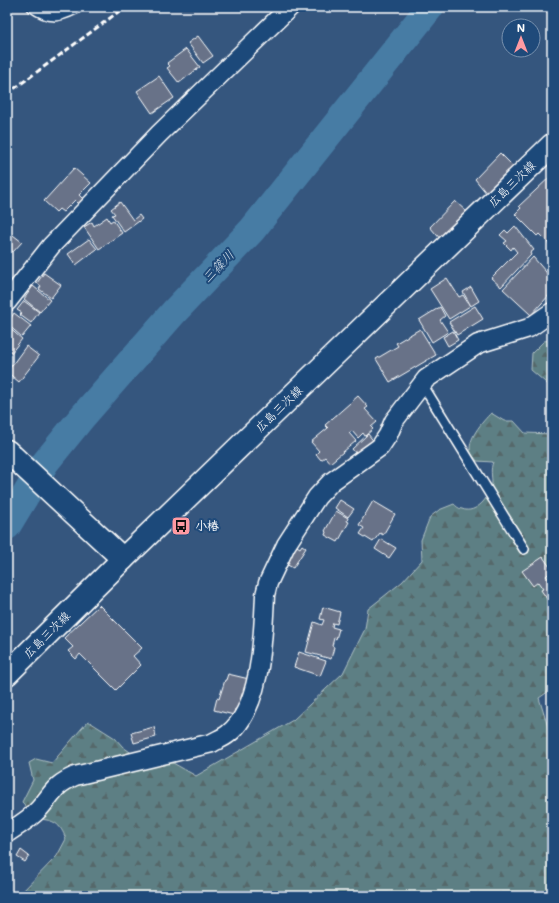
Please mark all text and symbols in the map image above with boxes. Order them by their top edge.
north arrow [501,18,541,58]
text: N [517,20,525,35]
street label: 広島三次線 [484,157,538,210]
water label: 三篠川 [198,246,237,286]
street label: 広島三次線 [251,382,305,435]
bus stop icon: 小椿 [170,515,192,537]
place label: 小椿 [195,517,219,533]
street label: 広島三次線 [19,607,73,661]

